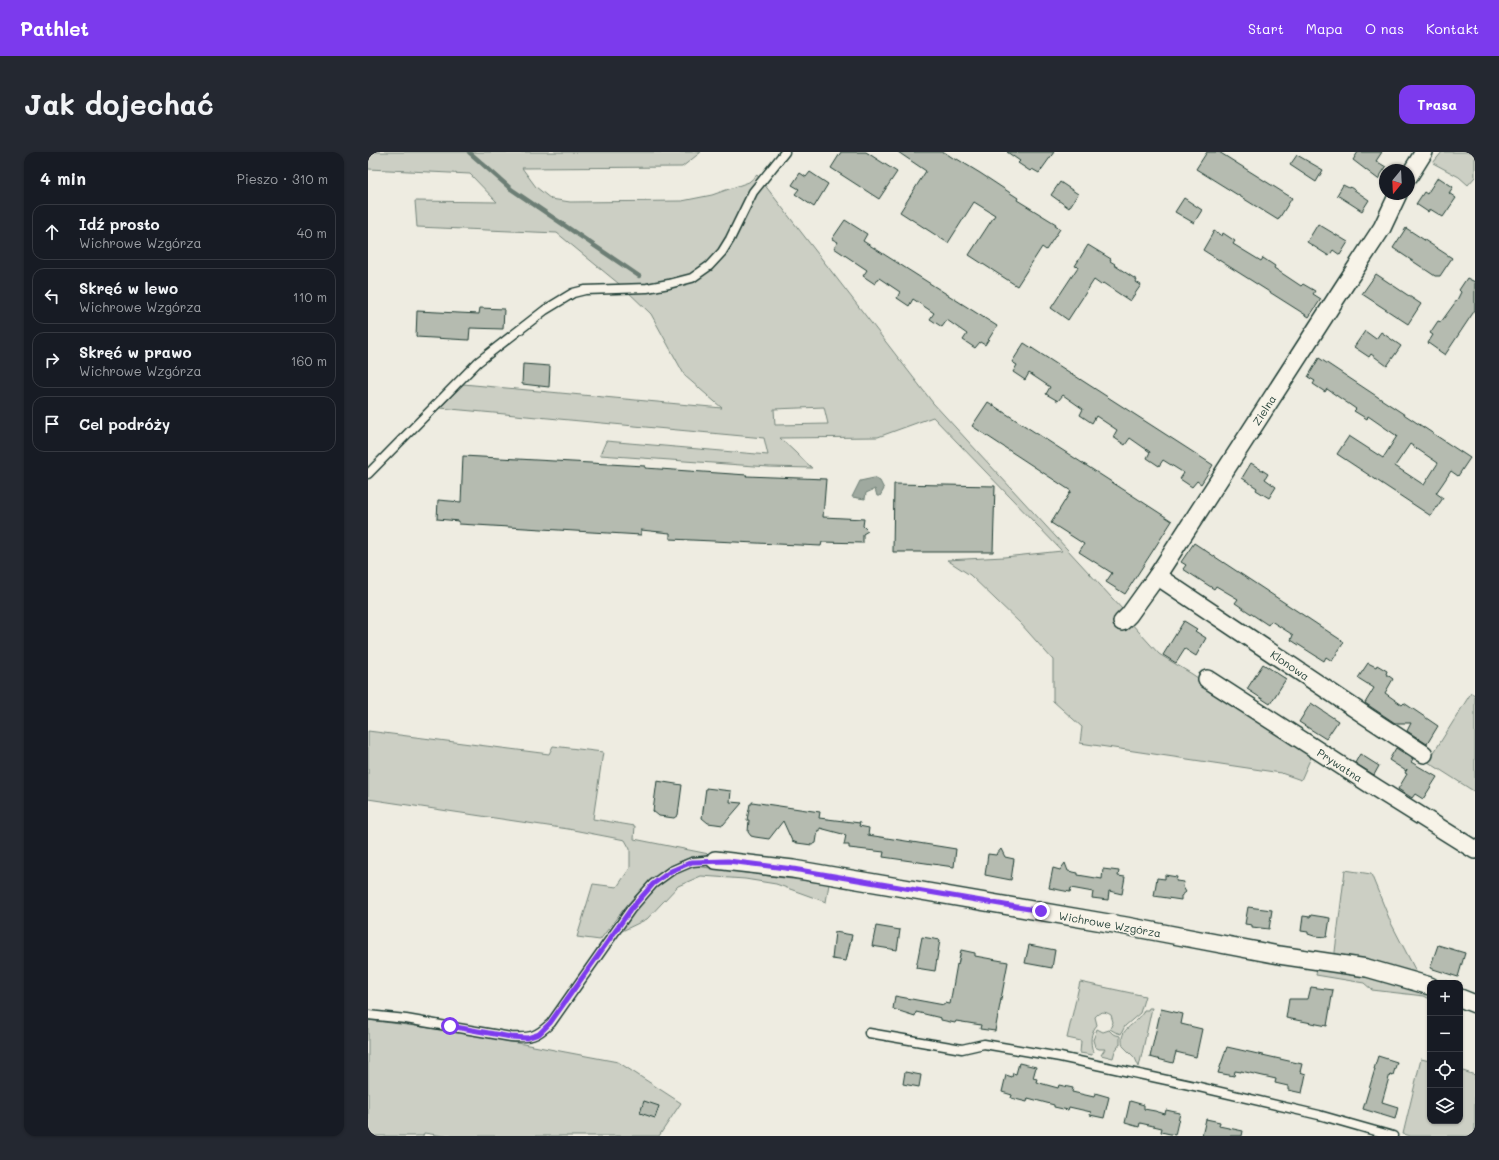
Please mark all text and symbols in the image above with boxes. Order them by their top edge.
text: Pathlet [20,16,89,41]
text: Start [1248,19,1284,38]
text: Mapa [1306,19,1343,38]
text: O nas [1365,19,1404,38]
text: Kontakt [1426,19,1479,38]
button: Trasa [1399,85,1475,124]
text: Jak dojechać [24,86,214,122]
north arrow [1379,164,1415,200]
text: 4 min [40,167,86,189]
text: Pieszo · 310 m [237,170,328,187]
text: Idź prosto [79,214,160,234]
icon: ahead [41,221,63,243]
text: 40 m [297,224,327,241]
text: Wichrowe Wzgórza [79,234,202,251]
text: Skręć w lewo [79,278,178,298]
icon: left [41,285,63,307]
text: 110 m [293,288,327,305]
text: Wichrowe Wzgórza [79,298,202,315]
text: Skręć w prawo [79,342,192,362]
icon: right [41,349,63,371]
text: 160 m [291,352,327,369]
text: Wichrowe Wzgórza [79,362,202,379]
street label: Zielna [1249,392,1279,428]
icon: arrive [41,413,63,435]
text: Cel podróży [79,414,170,434]
street label: Klonowa [1268,646,1313,684]
street label: Prywatna [1314,745,1366,785]
route end [1032,902,1050,920]
street label: Wichrowe Wzgórza [1058,908,1163,940]
map controls [1427,980,1463,1124]
button: + [1427,980,1463,1016]
button: − [1427,1016,1463,1052]
route start [441,1017,459,1035]
button: locate [1427,1052,1463,1088]
button: layers [1427,1088,1463,1124]

